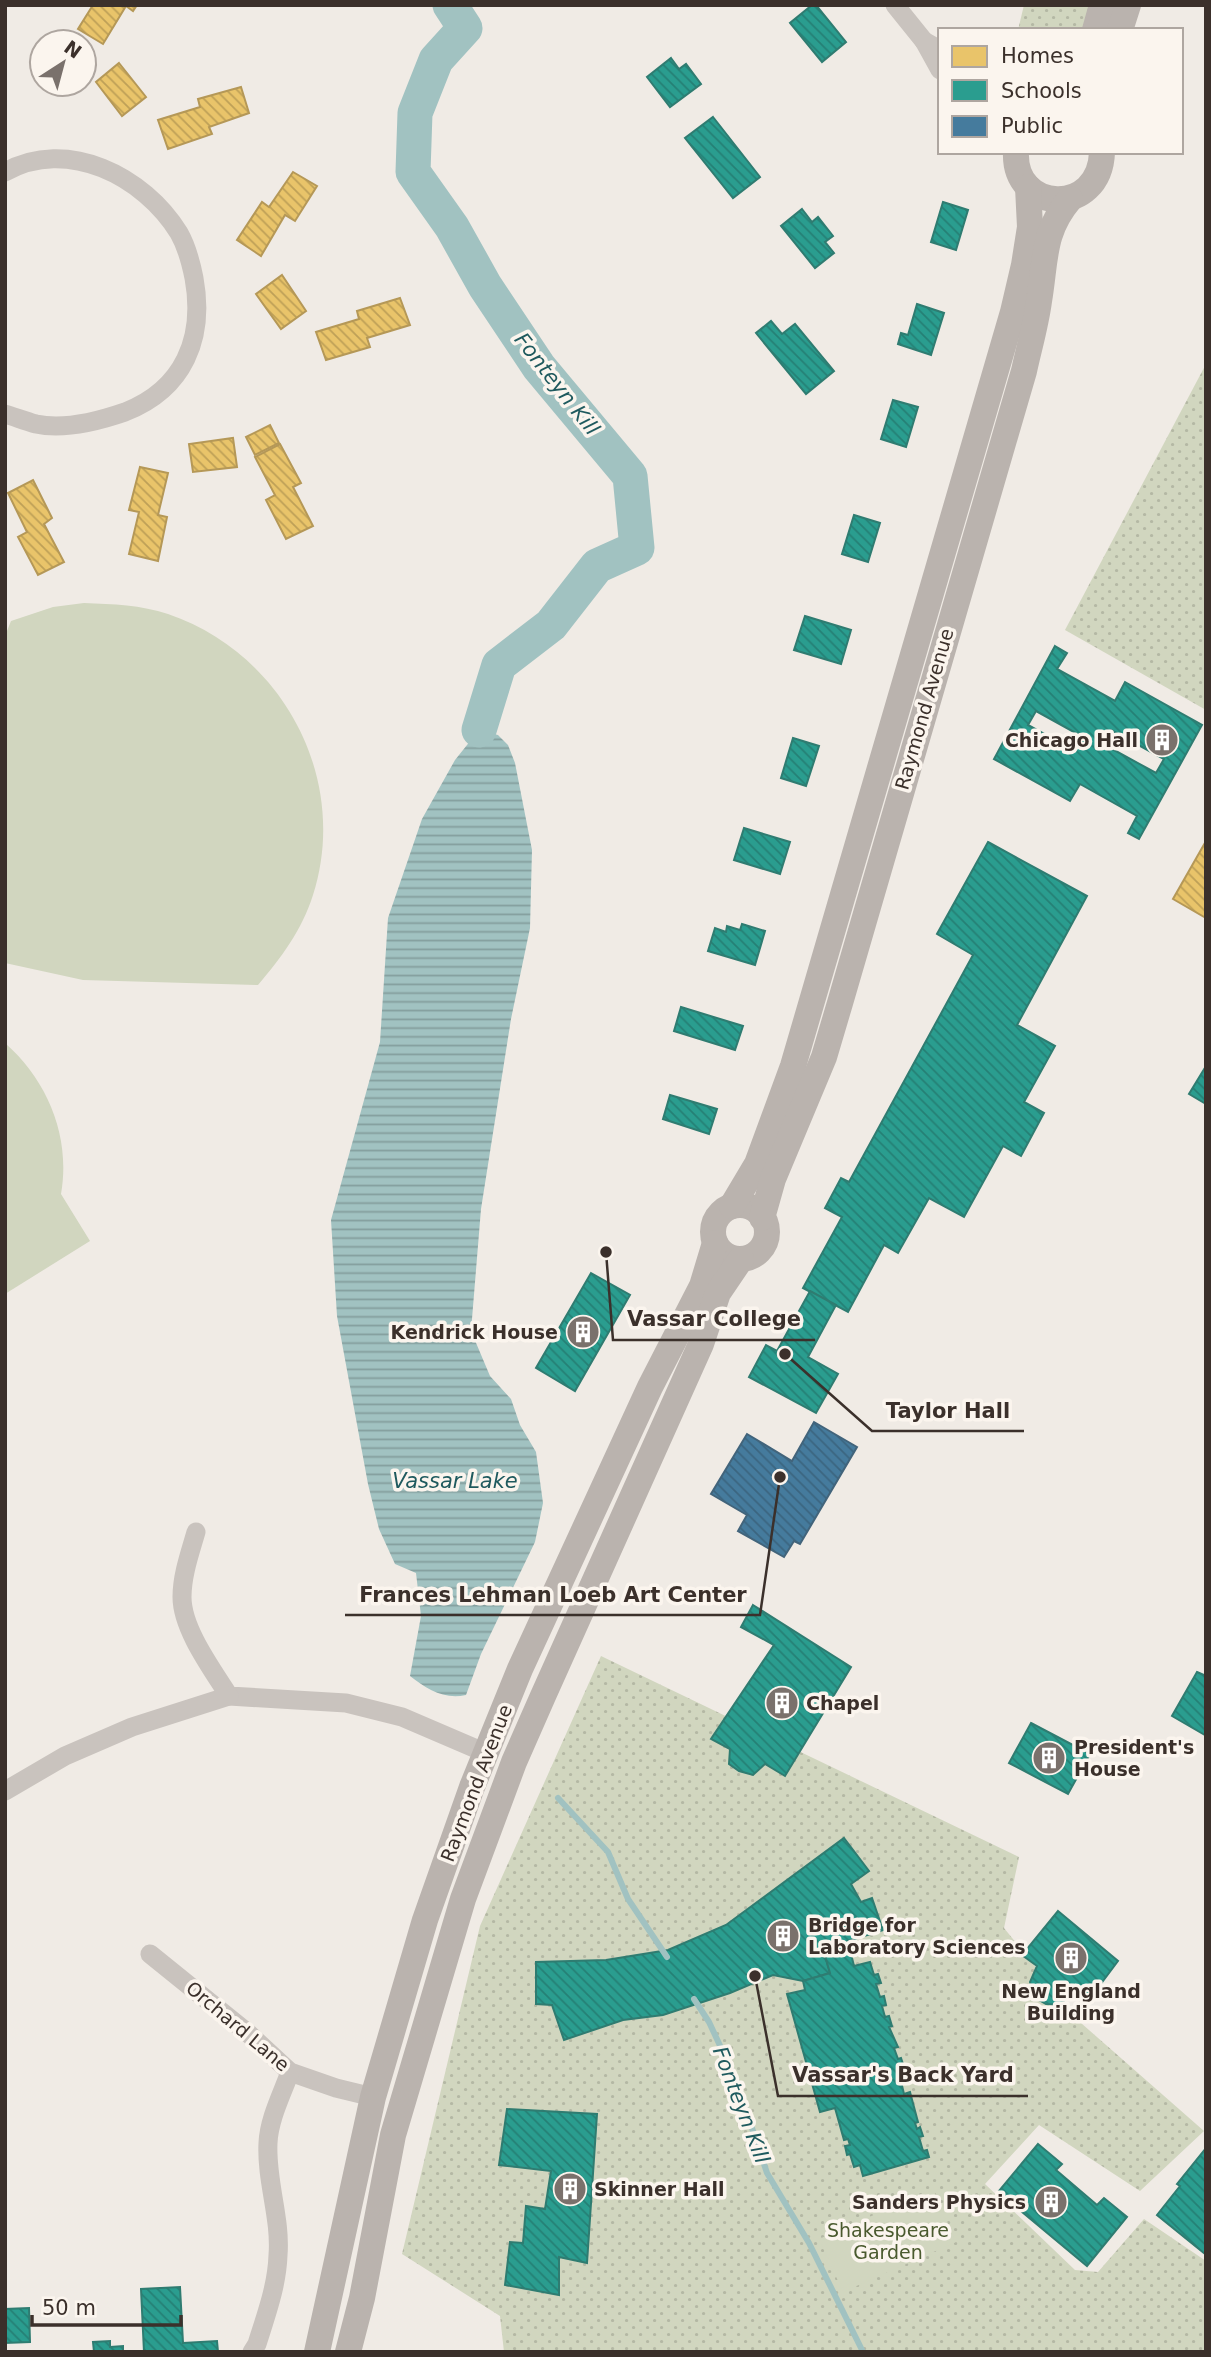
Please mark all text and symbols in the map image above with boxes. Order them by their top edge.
north arrow [28,28,98,98]
legend [938,28,1183,154]
text: N [60,36,86,63]
text: Homes [1001,44,1074,68]
text: Schools [1001,79,1082,103]
text: Public [1001,114,1063,138]
water label: Fonteyn Kill [510,328,604,440]
street label: Raymond Avenue [890,626,958,792]
building icon: Chicago Hall [1143,721,1181,759]
place label: Chicago Hall [1005,729,1138,751]
callout: Vassar College [613,1298,815,1340]
text: Vassar College [627,1307,801,1331]
building icon: Kendrick House [564,1313,602,1351]
place label: Kendrick House [391,1321,558,1343]
callout: Taylor Hall [872,1389,1024,1431]
text: Taylor Hall [886,1399,1010,1423]
water label: Vassar Lake [392,1469,518,1493]
callout: Frances Lehman Loeb Art Center [345,1573,760,1615]
text: Frances Lehman Loeb Art Center [359,1583,747,1607]
building icon: Chapel [763,1684,801,1722]
place label: Chapel [806,1692,879,1714]
street label: Raymond Avenue [436,1701,516,1865]
place label: President's House [1074,1736,1194,1780]
building icon: President's House [1030,1739,1068,1777]
place label: Bridge for Laboratory Sciences [808,1914,1026,1958]
building icon: Bridge for Laboratory Sciences [764,1917,802,1955]
building icon: New England Building [1052,1939,1090,1977]
street label: Orchard Lane [182,1976,294,2076]
place label: New England Building [1001,1980,1141,2024]
water label: Fonteyn Kill [708,2043,774,2167]
callout: Vassar's Back Yard [778,2054,1028,2096]
text: Vassar's Back Yard [792,2063,1014,2087]
building icon: Skinner Hall [551,2170,589,2208]
place label: Skinner Hall [594,2178,725,2200]
building icon: Sanders Physics [1032,2183,1070,2221]
place label: Sanders Physics [852,2191,1026,2213]
park label: Shakespeare Garden [827,2219,949,2263]
scale bar [32,2284,180,2328]
text: 50 m [42,2296,96,2320]

